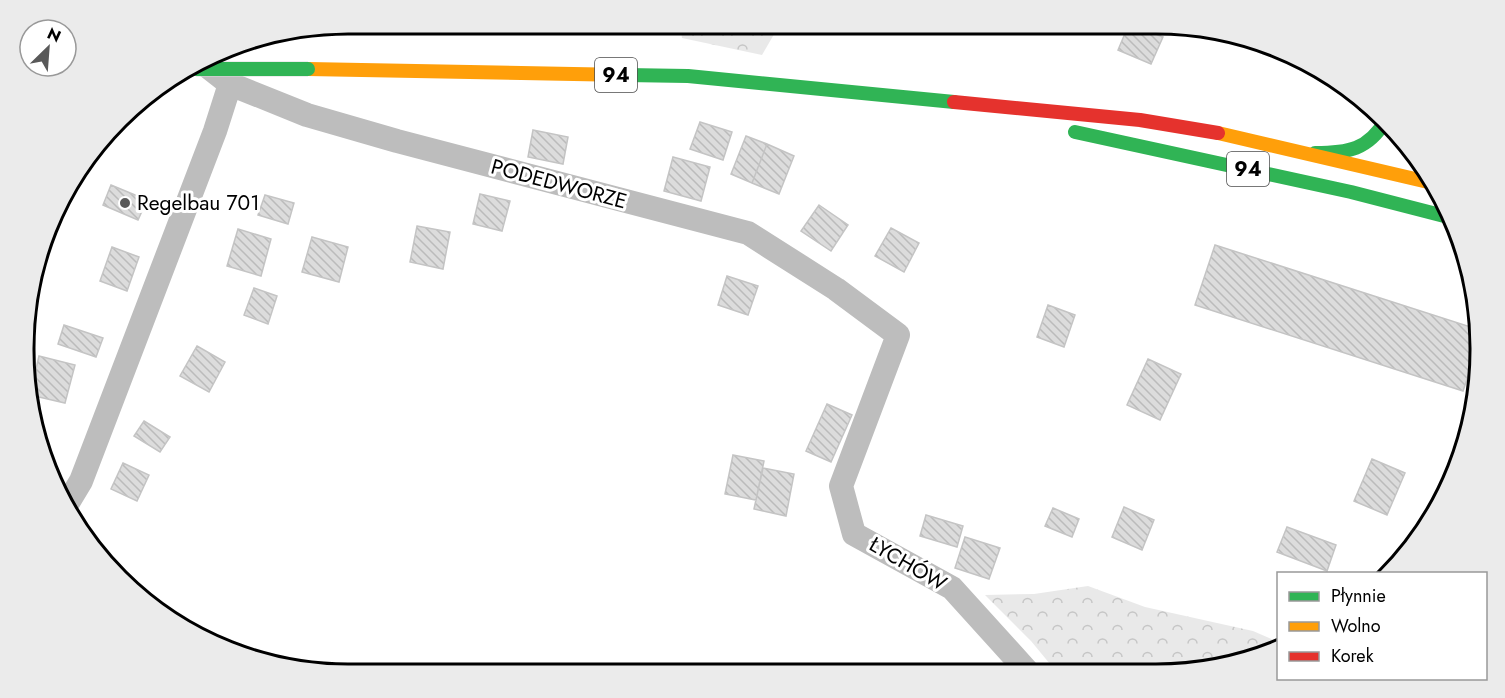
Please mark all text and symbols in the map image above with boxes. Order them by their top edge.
north arrow [18,18,78,78]
text: N [44,22,65,48]
road number: 94 [595,58,637,92]
street label: PODEDWORZE [488,151,630,217]
road number: 94 [1227,152,1269,186]
place label: Regelbau 701 [137,188,260,218]
marker: Regelbau 701 [118,196,132,210]
street label: ŁYCHÓW [863,529,952,598]
legend [1277,572,1487,680]
text: Płynnie [1331,583,1386,609]
text: Wolno [1331,613,1381,639]
text: Korek [1331,643,1374,669]

